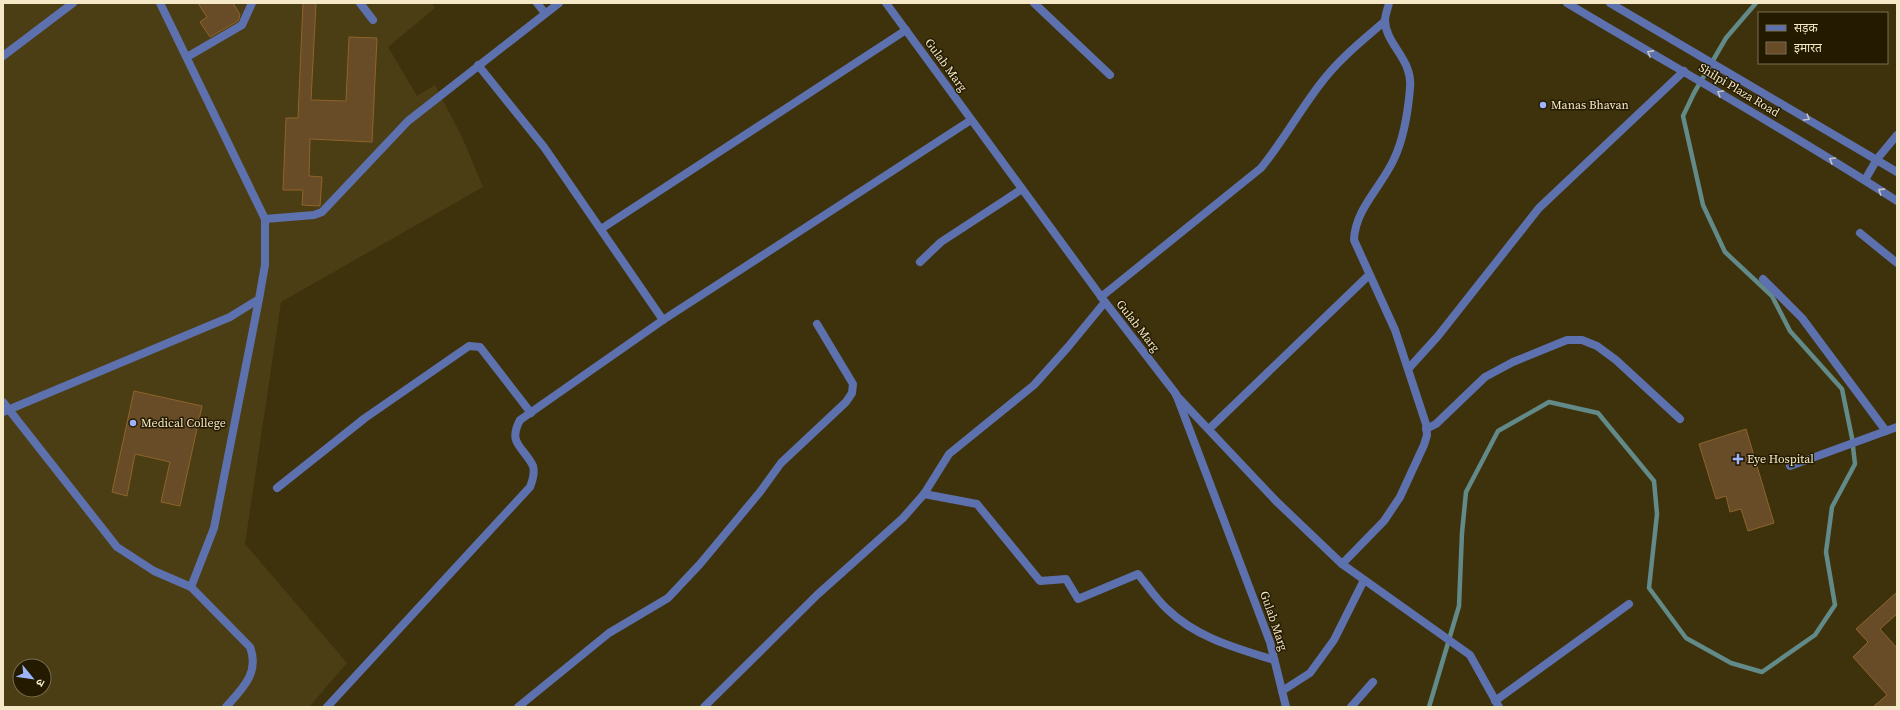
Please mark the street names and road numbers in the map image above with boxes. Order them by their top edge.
street label: Gulab Marg [921,35,971,95]
street label: Shilpi Plaza Road [1696,60,1783,121]
street label: Gulab Marg [1113,297,1163,355]
street label: Gulab Marg [1256,589,1292,653]

